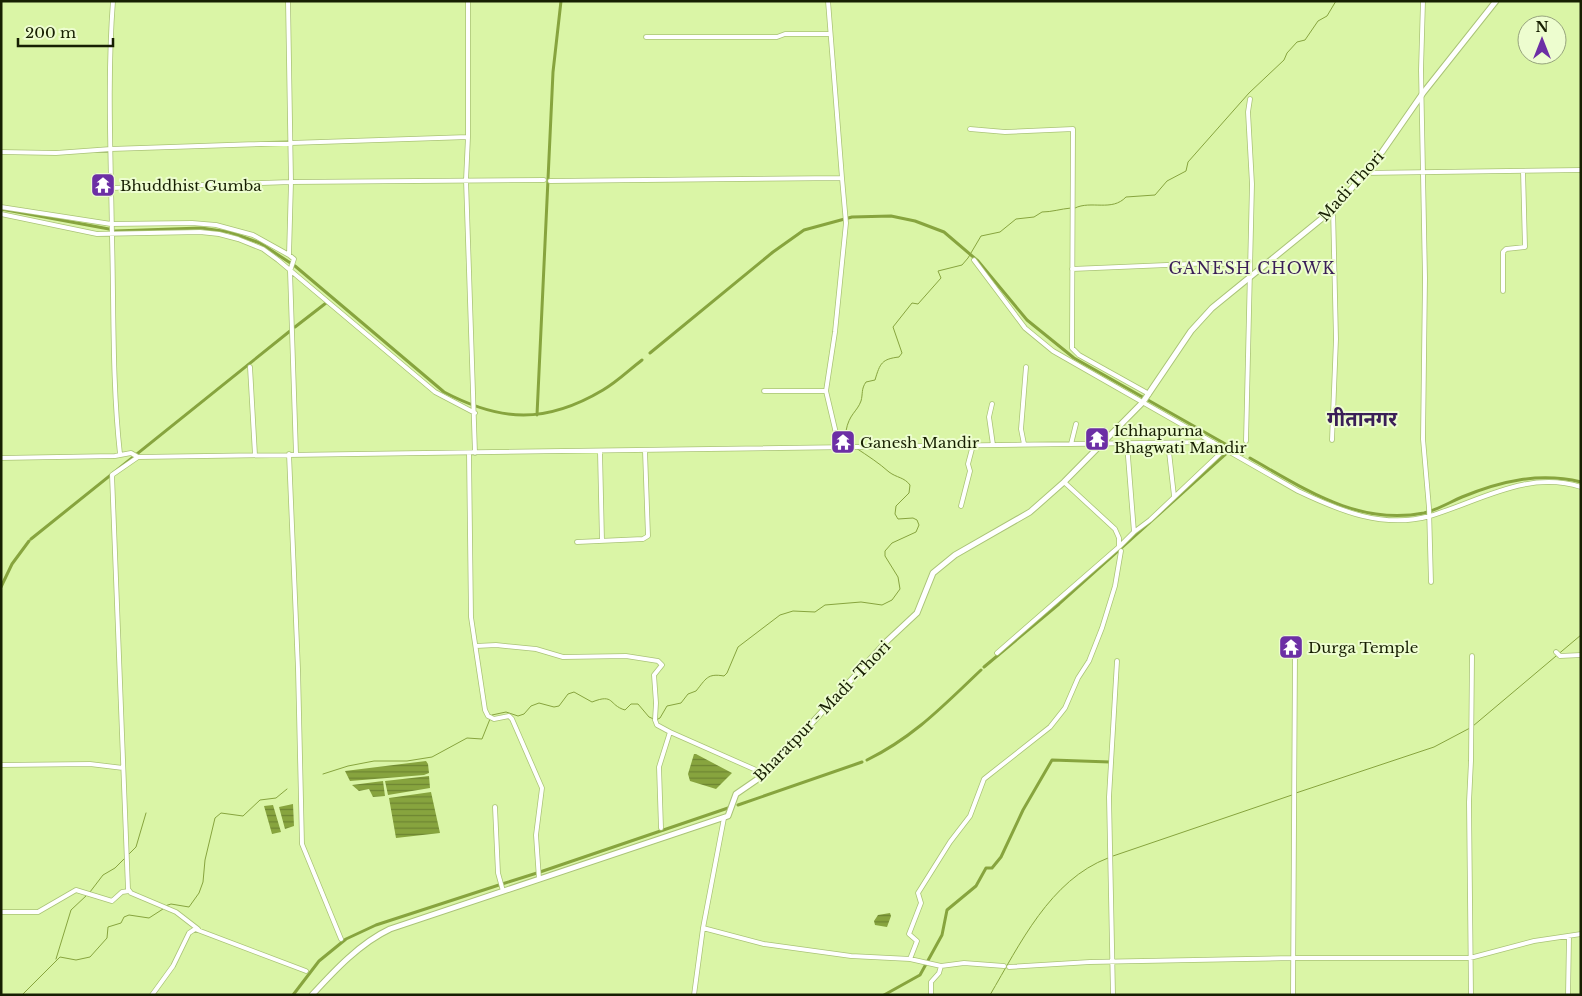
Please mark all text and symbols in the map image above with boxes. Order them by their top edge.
scale bar [18,15,112,47]
north arrow [1517,15,1567,65]
text: N [1535,18,1549,36]
text: 200 m [25,23,76,42]
street label: Madi Thori [1314,147,1388,225]
temple icon: Bhuddhist Gumba [90,172,116,198]
place label: Bhuddhist Gumba [120,176,262,195]
district label: GANESH CHOWK [1168,258,1336,278]
district label: गीतानगर [1327,407,1398,431]
place label: Ichhapurna Bhagwati Mandir [1114,421,1247,457]
temple icon: Ichhapurna Bhagwati Mandir [1084,426,1110,452]
temple icon: Ganesh Mandir [830,429,856,455]
place label: Ganesh Mandir [860,433,980,452]
temple icon: Durga Temple [1278,634,1304,660]
street label: Bharatpur - Madi -Thori [750,637,894,785]
place label: Durga Temple [1308,638,1418,657]

